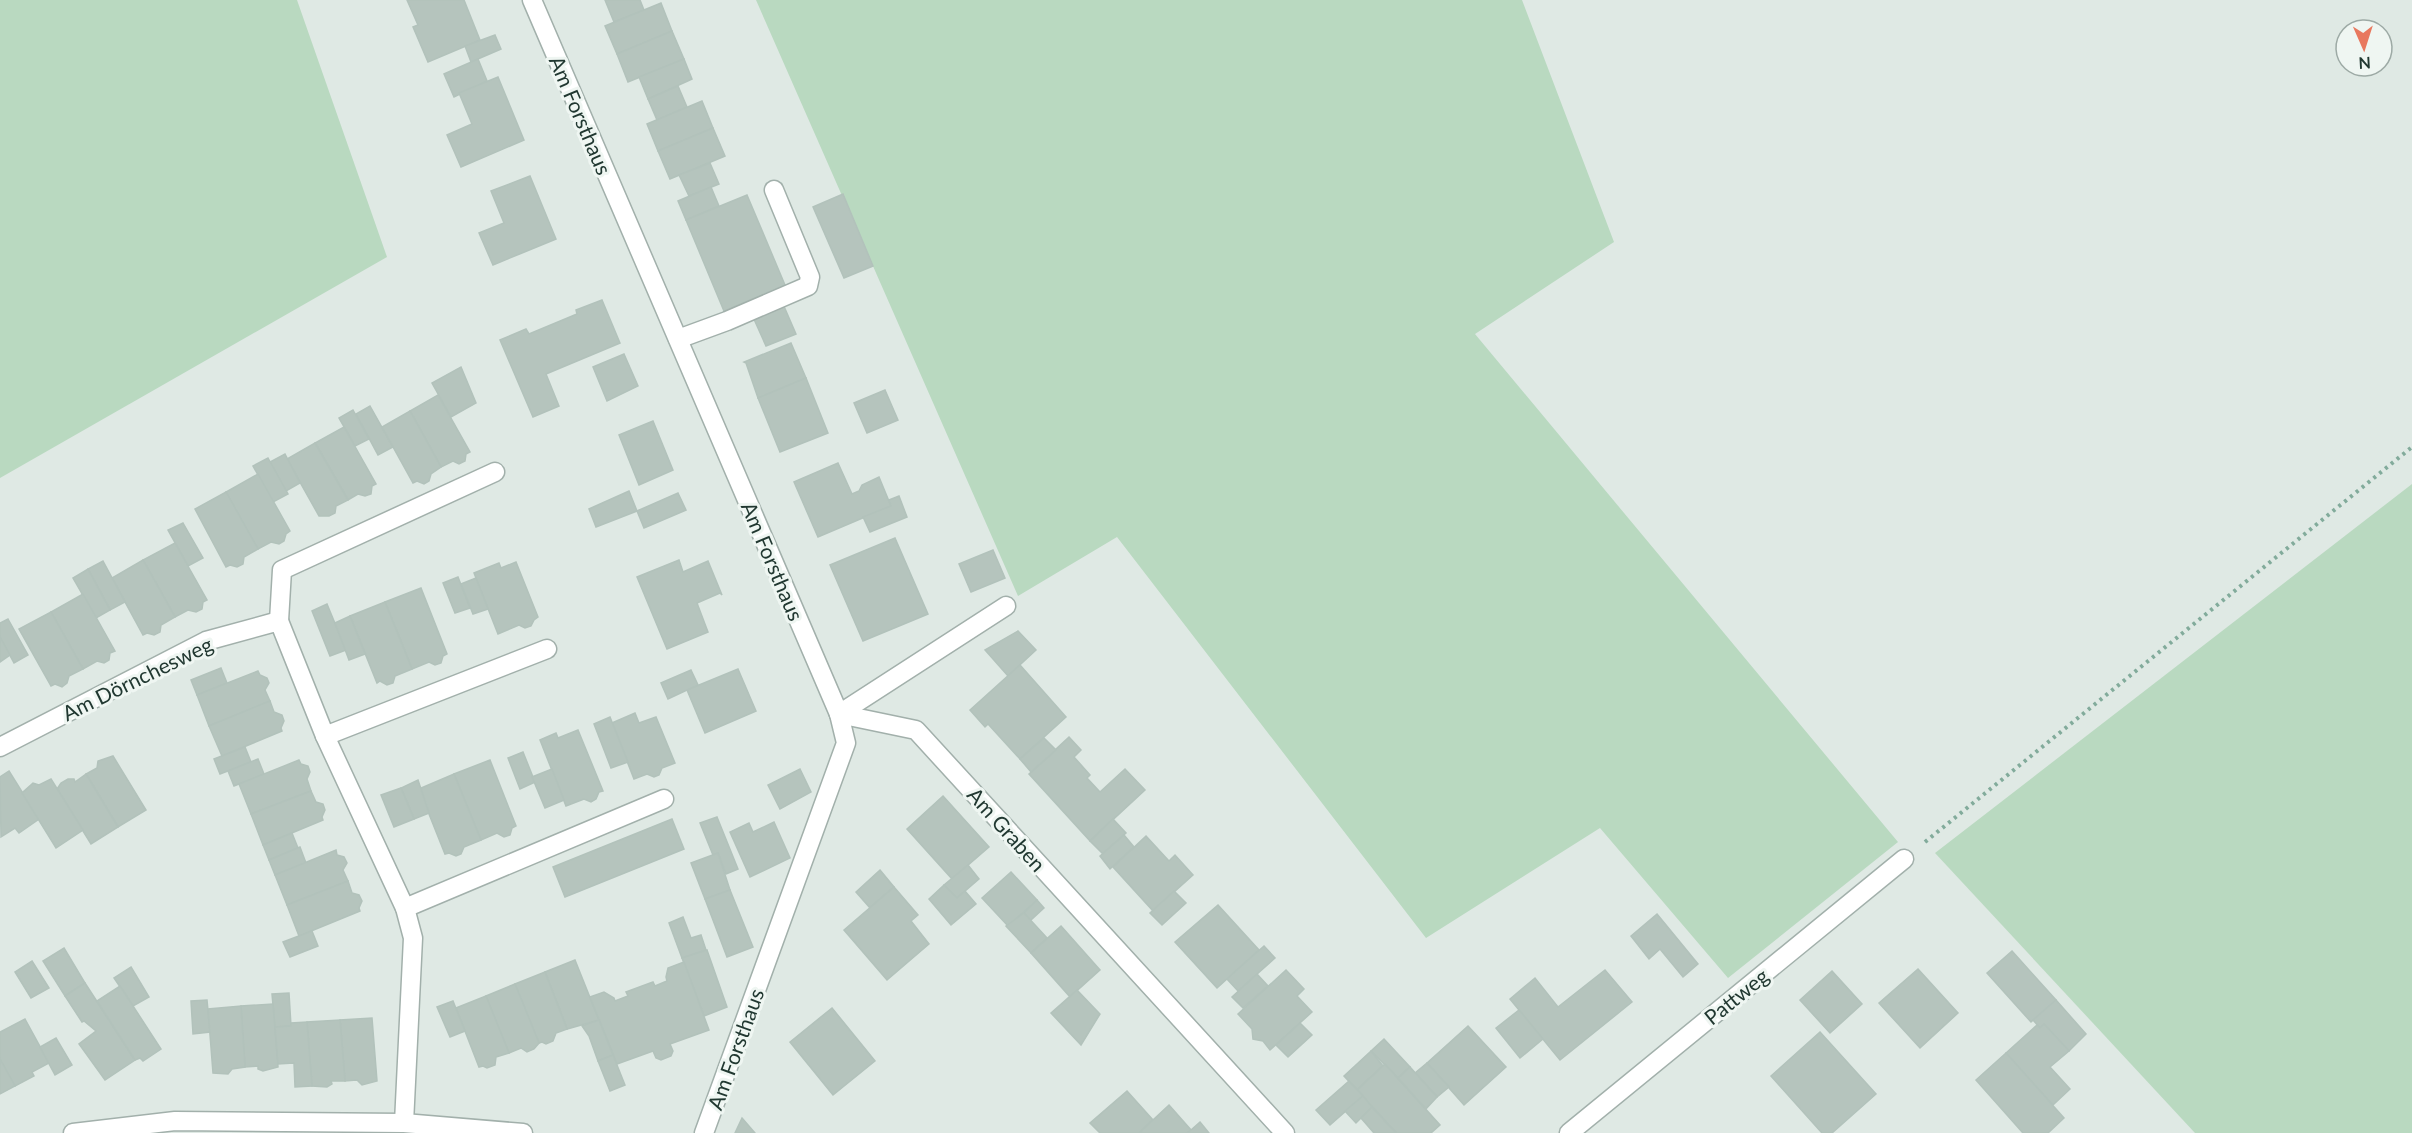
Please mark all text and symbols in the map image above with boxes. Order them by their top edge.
north arrow [2334,18,2394,78]
street label: Am Forsthaus [545,52,617,178]
text: N [2358,54,2371,73]
street label: Am Forsthaus [737,498,809,624]
street label: Am Dörnchesweg [58,631,216,725]
street label: Am Graben [963,782,1051,876]
street label: Pattweg [1699,963,1773,1029]
street label: Am Forsthaus [702,985,768,1113]

